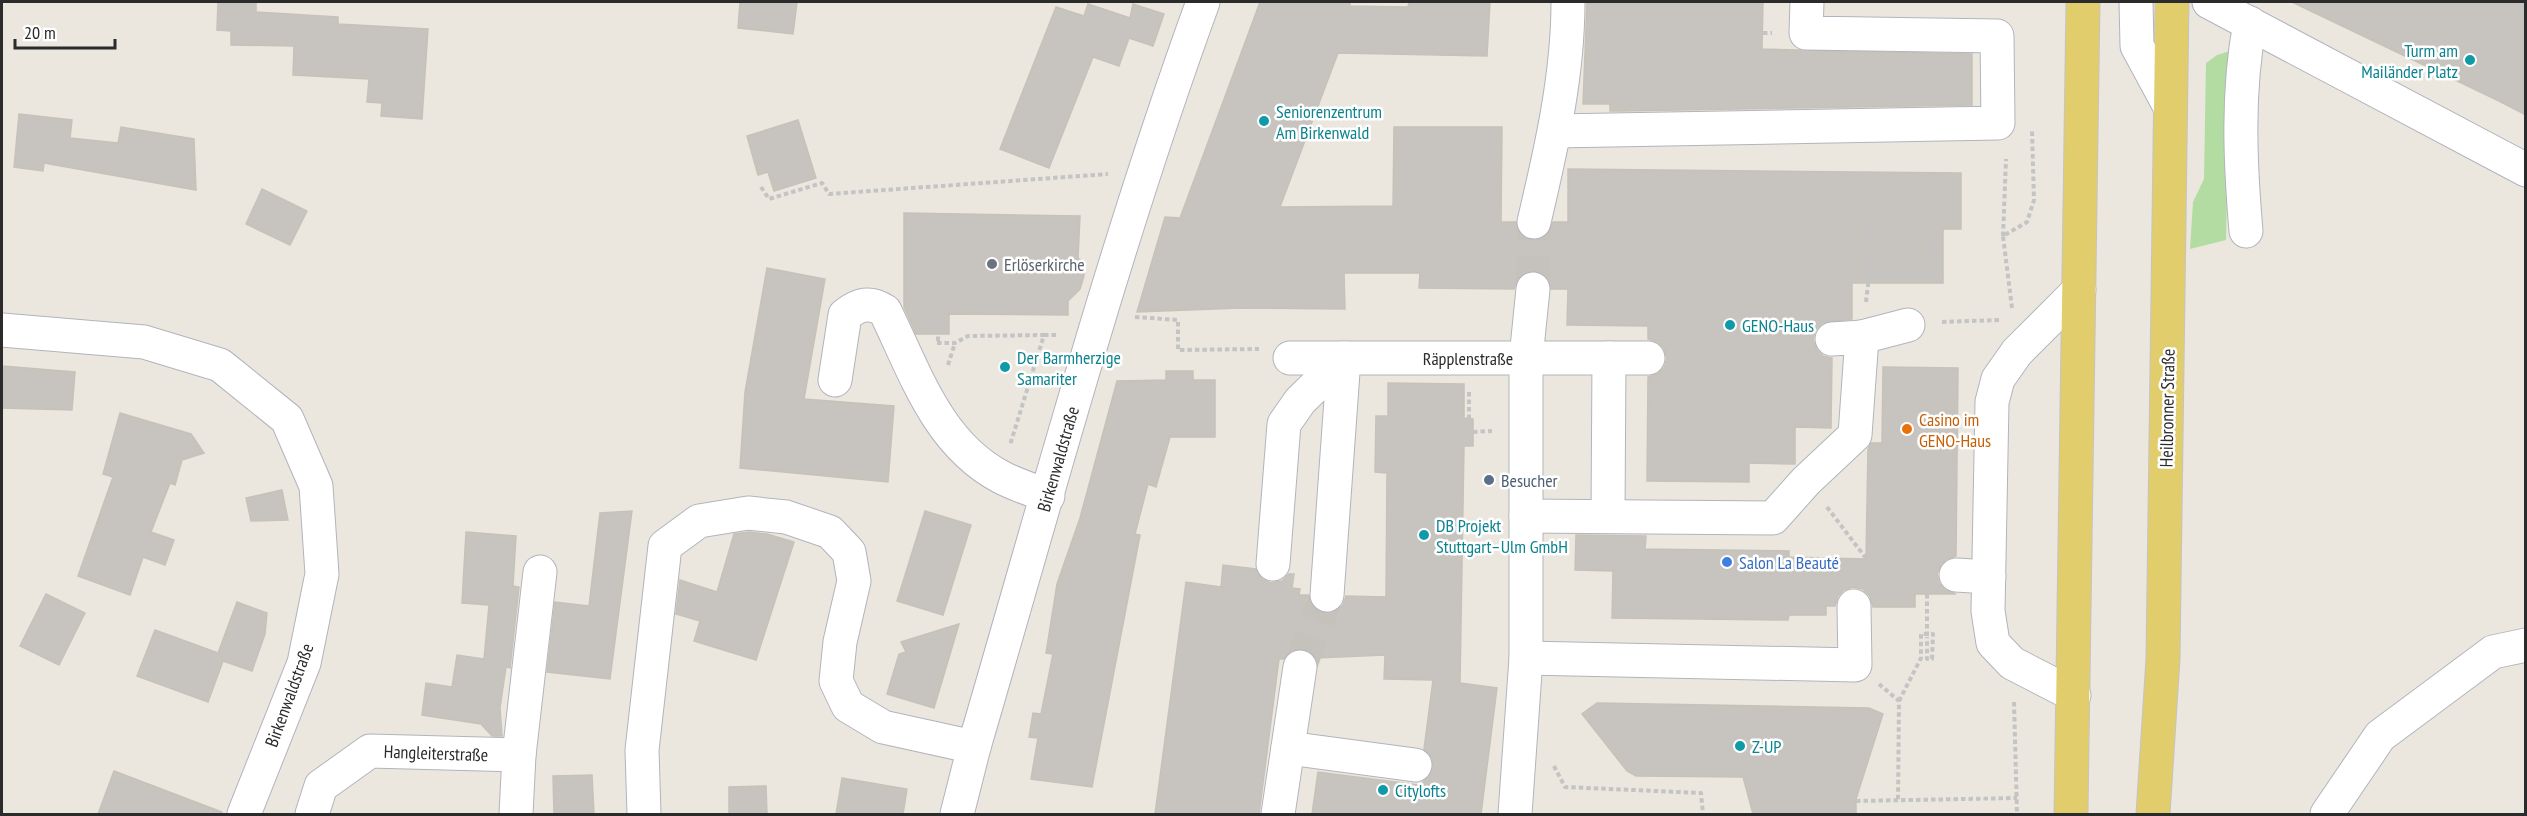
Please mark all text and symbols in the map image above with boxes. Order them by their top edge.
scale bar [15,12,116,50]
text: 20 m [24,21,56,44]
place label: Turm am Mailänder Platz [2361,39,2458,83]
marker: Turm am Mailänder Platz [2463,53,2477,67]
place label: Seniorenzentrum Am Birkenwald [1276,100,1382,144]
marker: Seniorenzentrum Am Birkenwald [1257,114,1271,128]
place label: Erlöserkirche [1004,253,1085,276]
marker: Erlöserkirche [985,257,999,271]
place label: GENO-Haus [1742,314,1814,337]
marker: GENO-Haus [1723,318,1737,332]
place label: Der Barmherzige Samariter [1017,346,1121,390]
street label: Räpplenstraße [1423,347,1513,370]
street label: Heilbronner Straße [2154,348,2180,468]
marker: Der Barmherzige Samariter [998,360,1012,374]
street label: Birkenwaldstraße [1032,404,1084,514]
place label: Casino im GENO-Haus [1919,408,1991,452]
marker: Casino im GENO-Haus [1900,422,1914,436]
place label: Besucher [1501,469,1558,492]
marker: Besucher [1482,473,1496,487]
place label: DB Projekt Stuttgart–Ulm GmbH [1436,514,1568,558]
marker: DB Projekt Stuttgart–Ulm GmbH [1417,528,1431,542]
place label: Salon La Beauté [1739,551,1839,574]
marker: Salon La Beauté [1720,555,1734,569]
street label: Birkenwaldstraße [260,640,318,750]
place label: Z-UP [1752,735,1781,758]
marker: Z-UP [1733,739,1747,753]
street label: Hangleiterstraße [383,740,489,766]
place label: Citylofts [1395,779,1446,802]
marker: Citylofts [1376,783,1390,797]

